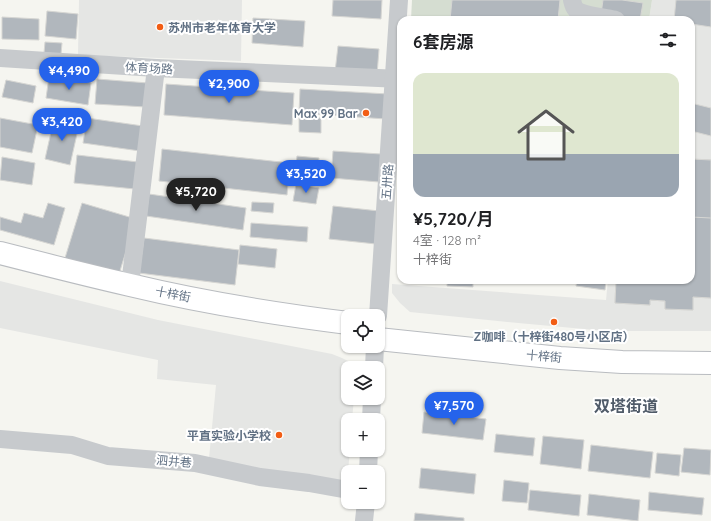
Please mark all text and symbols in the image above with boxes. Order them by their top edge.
place label: 苏州市老年体育大学 [168,20,276,35]
marker: 苏州市老年体育大学 [155,22,165,32]
icon: filters [657,29,679,51]
text: 6套房源 [413,31,473,52]
pin: ¥4,490 [36,57,102,91]
street label: 体育场路 [125,59,173,77]
text: ¥4,490 [48,62,90,78]
pin: ¥2,900 [196,70,262,104]
text: ¥2,900 [208,75,250,91]
icon: home [510,99,582,171]
place label: Max 99 Bar [294,106,358,121]
pin: ¥3,420 [29,108,95,142]
marker: Max 99 Bar [361,108,371,118]
text: ¥3,420 [41,113,83,129]
pin: ¥3,520 [273,160,339,194]
street label: 五卅路 [378,164,396,200]
text: ¥3,520 [285,165,327,181]
pin: ¥5,720 [163,178,229,212]
text: ¥5,720 [175,183,217,199]
text: ¥5,720/月 [413,208,494,229]
text: 4室 · 128 m² [413,232,481,248]
text: 十梓街 [413,251,452,267]
street label: 十梓街 [154,283,192,305]
map controls [341,309,385,509]
button: locate [341,309,385,353]
marker: Z咖啡（十梓街480号小区店） [549,317,559,327]
place label: Z咖啡（十梓街480号小区店） [474,329,634,344]
street label: 十梓街 [525,347,563,365]
button: layers [341,361,385,405]
pin: ¥7,570 [421,392,487,426]
district label: 双塔街道 [594,396,658,416]
text: ¥7,570 [434,397,474,413]
button: + [341,413,385,457]
place label: 平直实验小学校 [187,428,271,443]
marker: 平直实验小学校 [274,430,284,440]
street label: 泗井巷 [155,452,193,470]
button: − [341,465,385,509]

